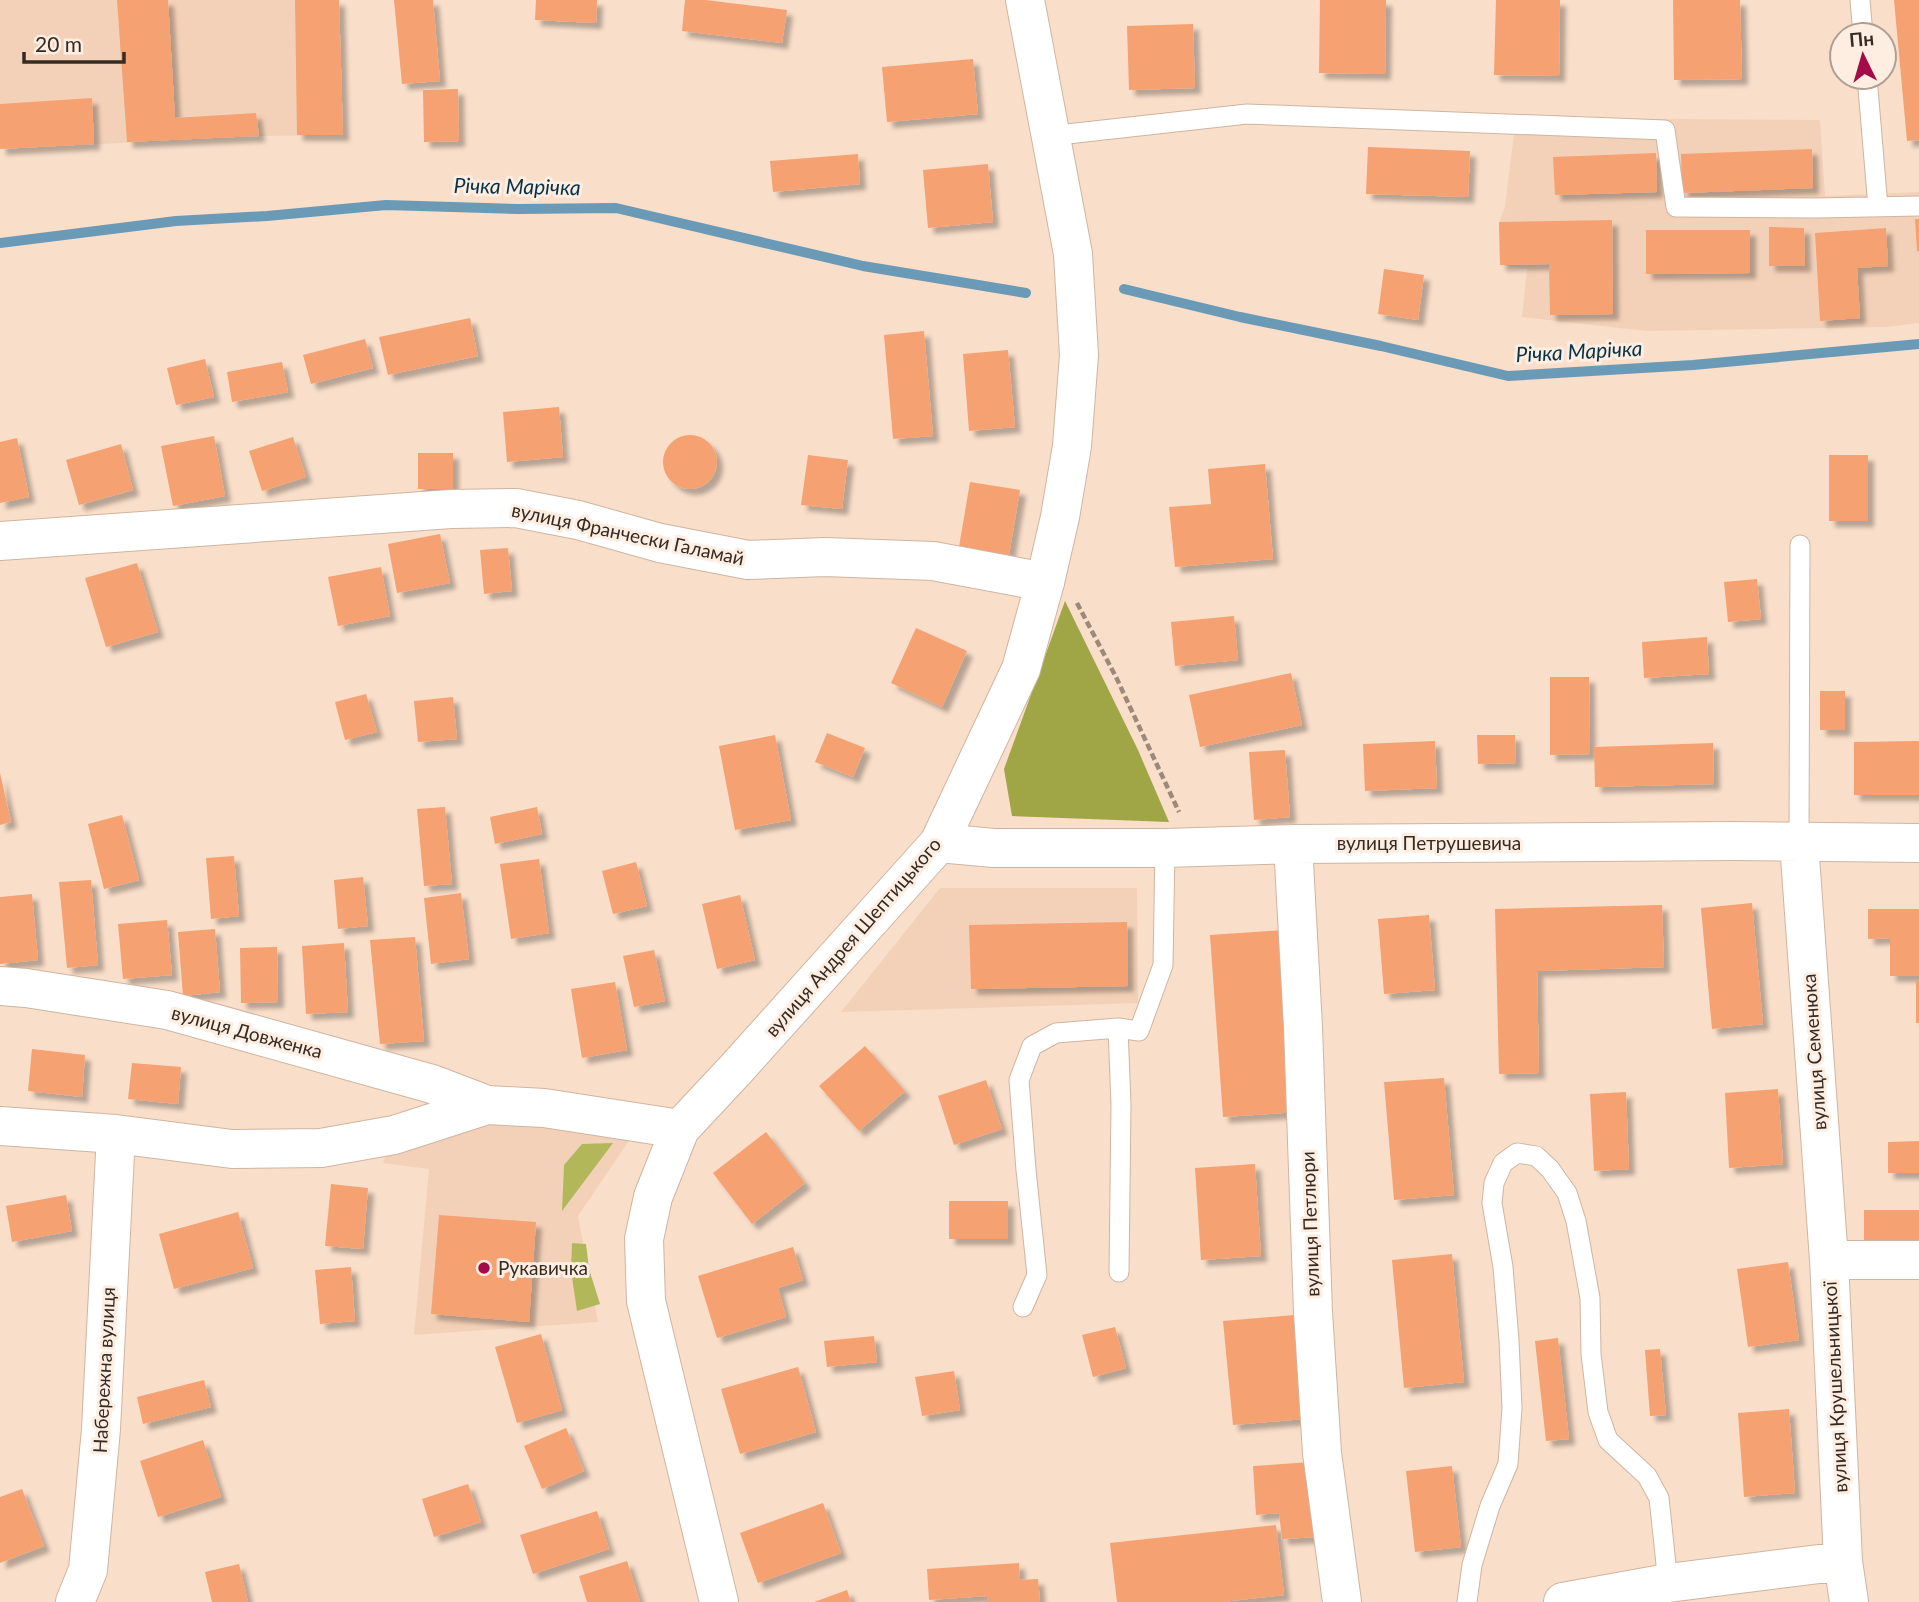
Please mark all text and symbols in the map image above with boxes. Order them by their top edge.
scale bar [24,21,124,65]
north arrow [1828,21,1898,91]
text: Пн [1848,26,1875,51]
text: 20 m [35,31,82,56]
water label: Річка Марічка [453,172,581,199]
water label: Річка Марічка [1515,335,1643,366]
street label: вулиця Франчески Галамай [510,498,746,569]
street label: вулиця Петрушевича [1337,831,1521,854]
street label: вулиця Андрея Шептицького [760,832,945,1041]
street label: вулиця Семенюка [1797,973,1830,1131]
street label: вулиця Довженка [169,1000,325,1063]
street label: вулиця Петлюри [1295,1151,1324,1297]
place label: Рукавичка [498,1256,588,1279]
marker: Рукавичка [476,1260,492,1276]
street label: вулиця Крушельницької [1817,1280,1852,1493]
street label: Набережна вулиця [88,1286,119,1454]

